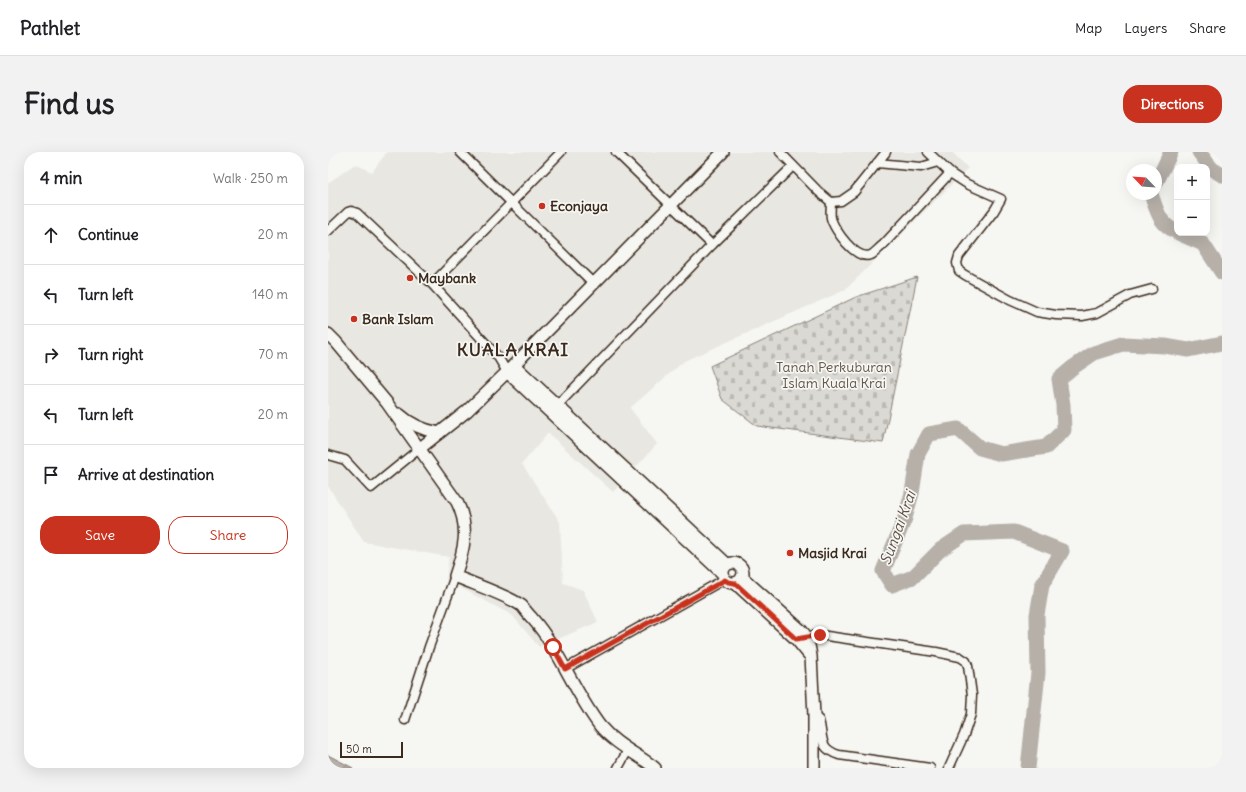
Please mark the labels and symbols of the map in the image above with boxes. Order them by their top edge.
north arrow [1126,164,1162,200]
place label: Econjaya [550,197,608,215]
marker: Econjaya [537,201,547,211]
place label: Maybank [418,269,476,287]
marker: Maybank [405,273,415,283]
place label: Bank Islam [362,310,434,328]
marker: Bank Islam [349,314,359,324]
district label: KUALA KRAI [457,338,569,361]
park label: Tanah Perkuburan Islam Kuala Krai [776,358,892,392]
water label: Sungai Krai [875,487,920,567]
place label: Masjid Krai [798,544,867,562]
marker: Masjid Krai [785,548,795,558]
route end [811,626,829,644]
route start [544,638,562,656]
scale bar [340,740,403,759]

